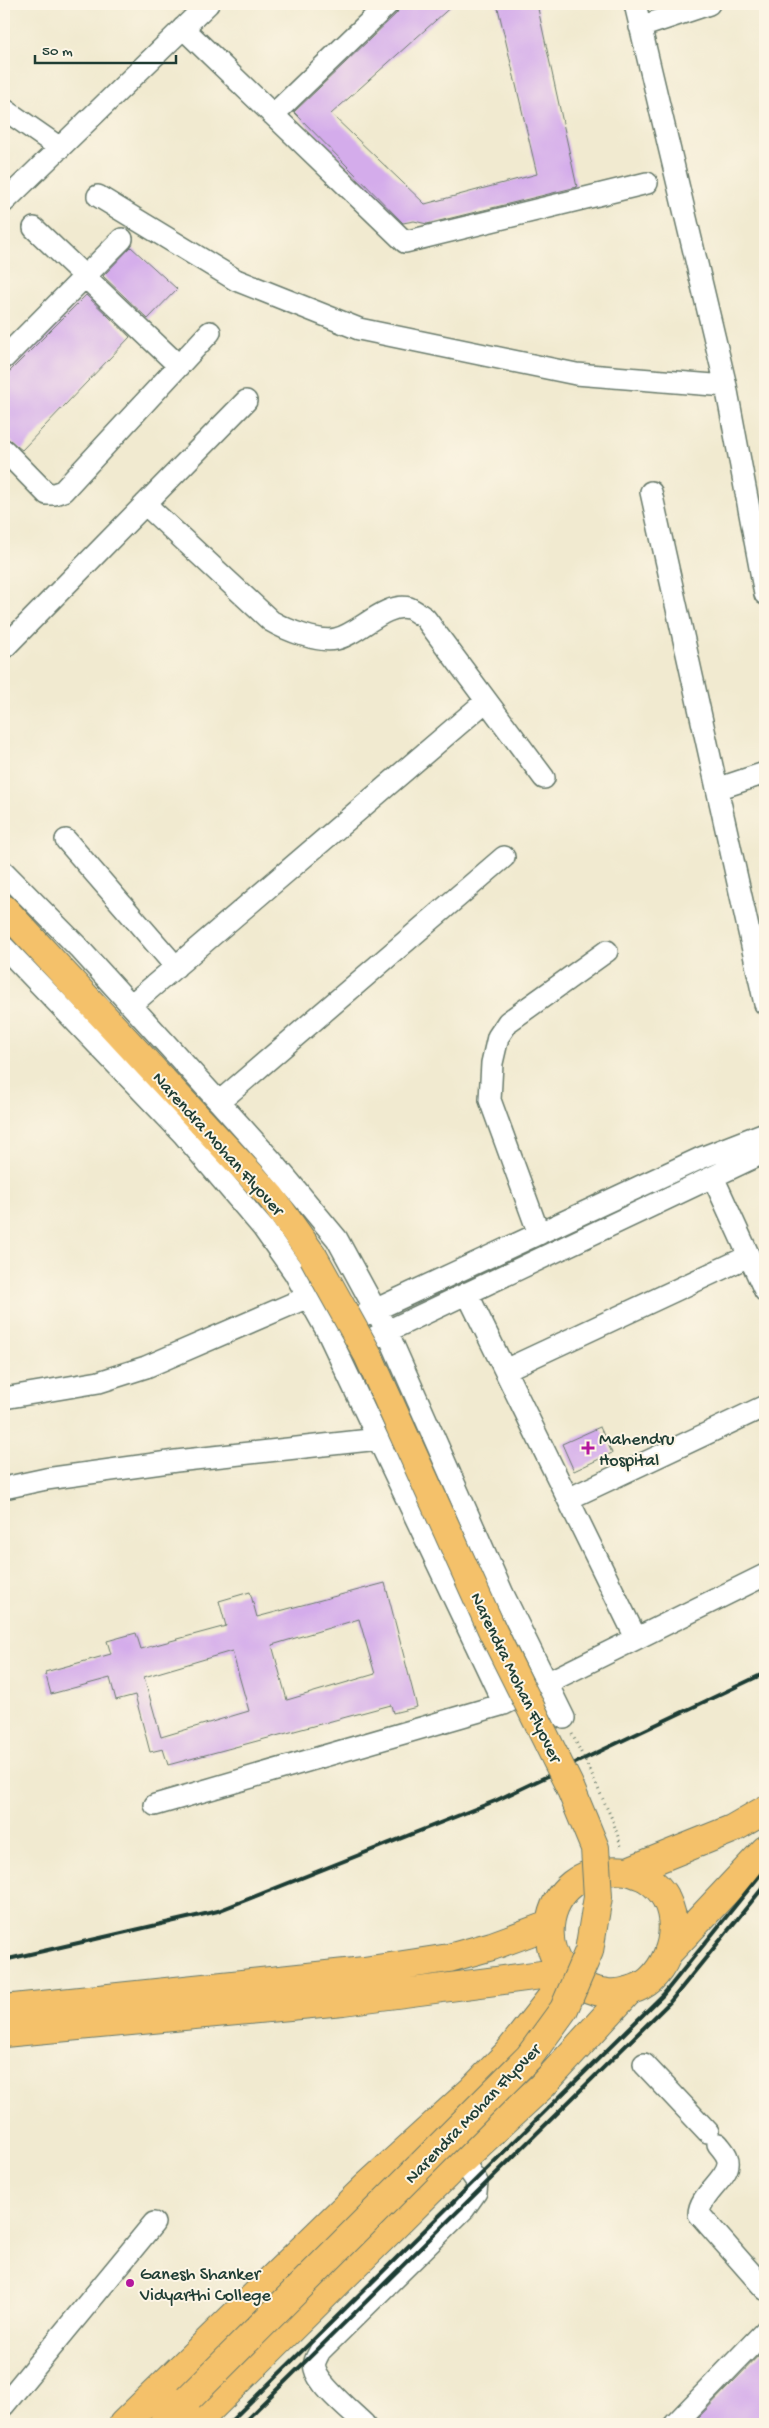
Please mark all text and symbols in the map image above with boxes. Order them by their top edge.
scale bar [35,32,176,64]
text: 50 m [42,43,73,61]
street label: Narendra Mohan Flyover [147,1068,288,1222]
place label: Mahendru Hospital [599,1430,675,1472]
marker: Mahendru Hospital [581,1441,595,1455]
street label: Narendra Mohan Flyover [464,1590,566,1768]
street label: Narendra Mohan Flyover [401,2039,547,2189]
place label: Ganesh Shanker Vidyarthi College [139,2265,271,2307]
marker: Ganesh Shanker Vidyarthi College [124,2277,136,2289]

